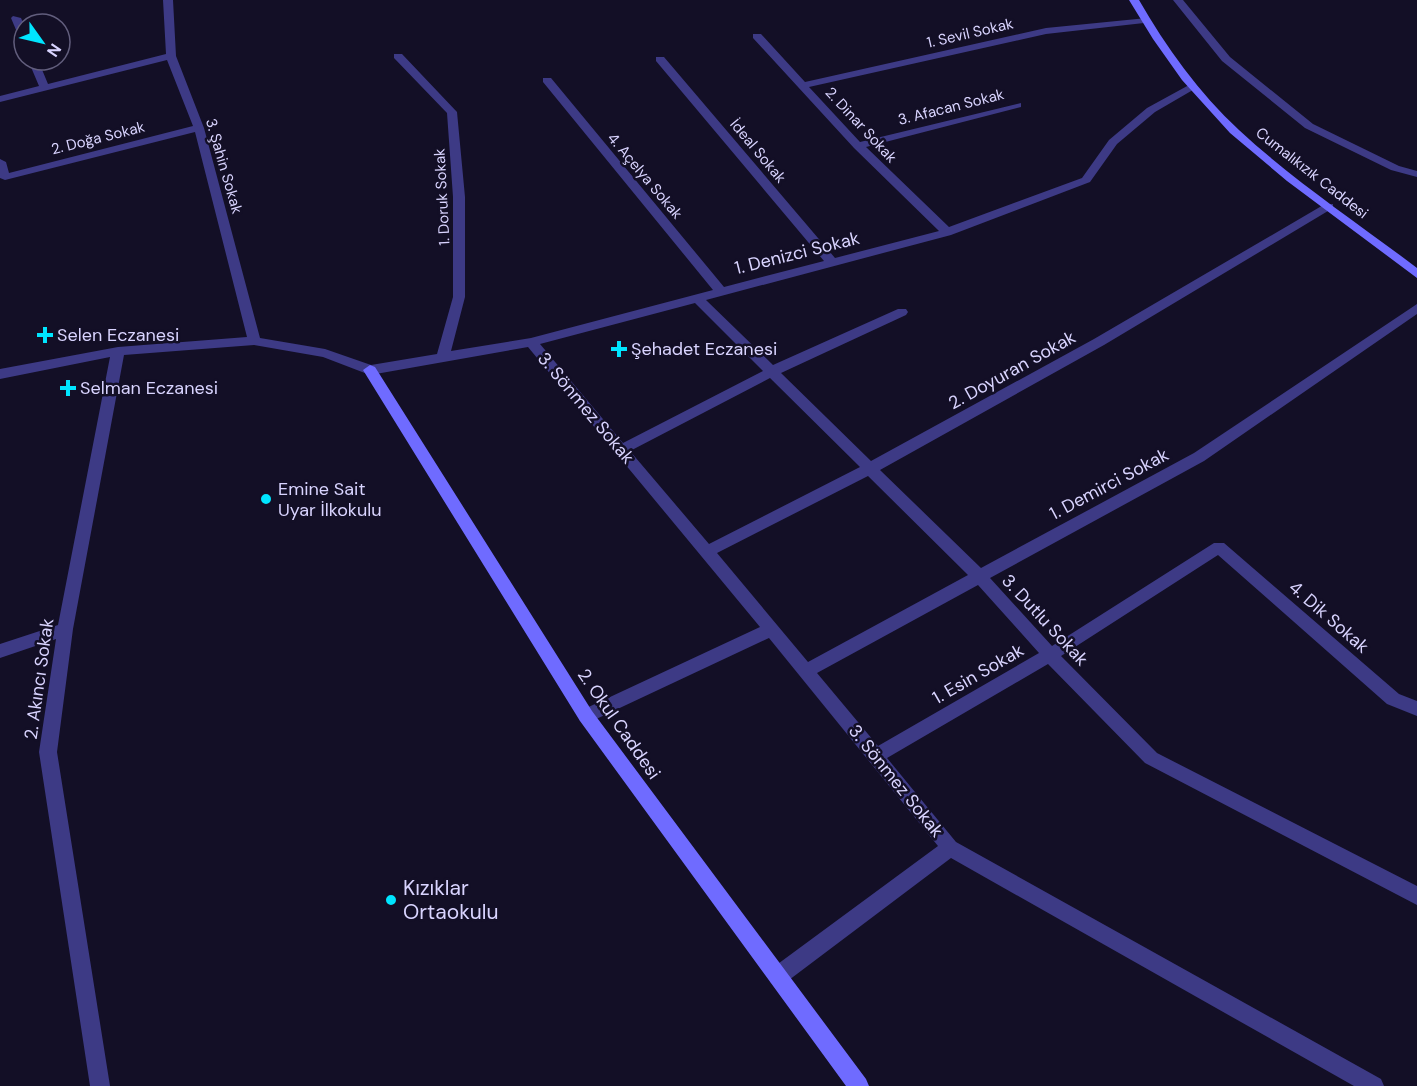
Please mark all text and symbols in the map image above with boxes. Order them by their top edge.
north arrow [12,12,72,72]
street label: 1. Sevil Sokak [925,13,1016,53]
text: N [42,39,66,61]
street label: 2. Dinar Sokak [821,83,902,167]
street label: 3. Afacan Sokak [896,84,1007,130]
street label: İdeal Sokak [725,115,791,188]
street label: 3. Şahin Sokak [201,116,247,216]
street label: 2. Doğa Sokak [49,117,147,159]
street label: Cumalıkızık Caddesi [1252,123,1372,223]
street label: 4. Açelya Sokak [603,129,687,224]
street label: 1. Doruk Sokak [429,147,455,246]
street label: 1. Denizci Sokak [732,226,862,280]
place label: Selen Eczanesi [57,323,179,347]
street label: 2. Doyuran Sokak [944,325,1080,415]
marker: Selen Eczanesi [38,328,52,342]
place label: Şehadet Eczanesi [631,337,777,361]
marker: Şehadet Eczanesi [612,342,626,356]
street label: 3. Sönmez Sokak [532,347,640,469]
place label: Selman Eczanesi [80,376,218,400]
marker: Selman Eczanesi [61,381,75,395]
street label: 1. Demirci Sokak [1045,443,1173,525]
place label: Emine Sait Uyar İlkokulu [278,477,382,522]
marker: Emine Sait Uyar İlkokulu [259,492,273,506]
street label: 3. Dutlu Sokak [996,569,1094,671]
street label: 4. Dik Sokak [1284,576,1374,658]
street label: 2. Akıncı Sokak [19,617,59,741]
street label: 1. Esin Sokak [928,638,1028,710]
street label: 2. Okul Caddesi [572,664,666,784]
street label: 3. Sönmez Sokak [843,720,949,842]
place label: Kızıklar Ortaokulu [403,874,498,926]
marker: Kızıklar Ortaokulu [384,893,398,907]

